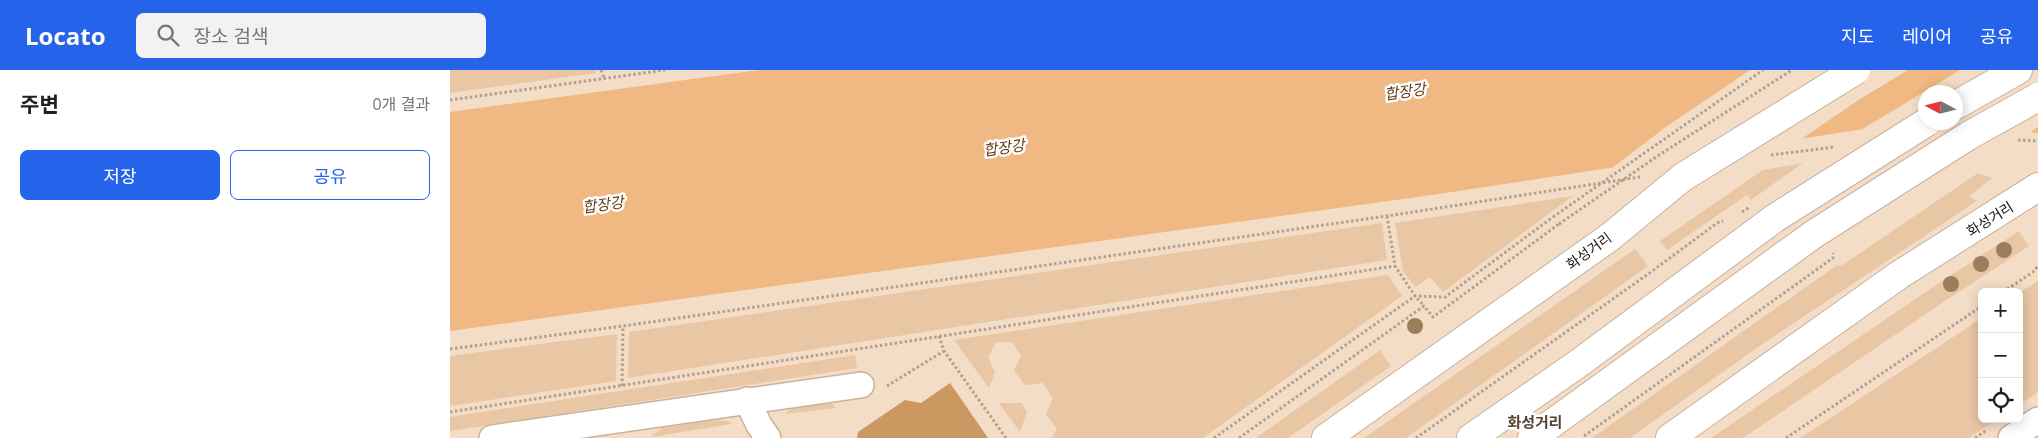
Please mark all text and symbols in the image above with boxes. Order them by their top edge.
search box [136,13,486,58]
text: Locato [25,19,106,52]
icon: search [154,21,182,49]
text: 장소 검색 [194,23,268,49]
text: 지도 [1841,24,1874,48]
text: 레이어 [1902,24,1952,48]
text: 공유 [1980,24,2013,48]
water label: 합장강 [1383,78,1429,104]
north arrow [1918,85,1963,130]
text: 주변 [20,90,59,118]
text: 0개 결과 [373,93,430,115]
water label: 합장강 [982,134,1028,160]
button: 저장 [20,150,220,200]
button: 공유 [230,150,430,200]
water label: 합장강 [581,191,627,217]
street label: 화성거리 [1963,197,2017,240]
street label: 화성거리 [1562,228,1615,273]
map controls [1978,288,2023,423]
button: + [1978,288,2023,333]
button: − [1978,333,2023,378]
button: locate [1978,378,2023,423]
district label: 화성거리 [1507,412,1563,432]

